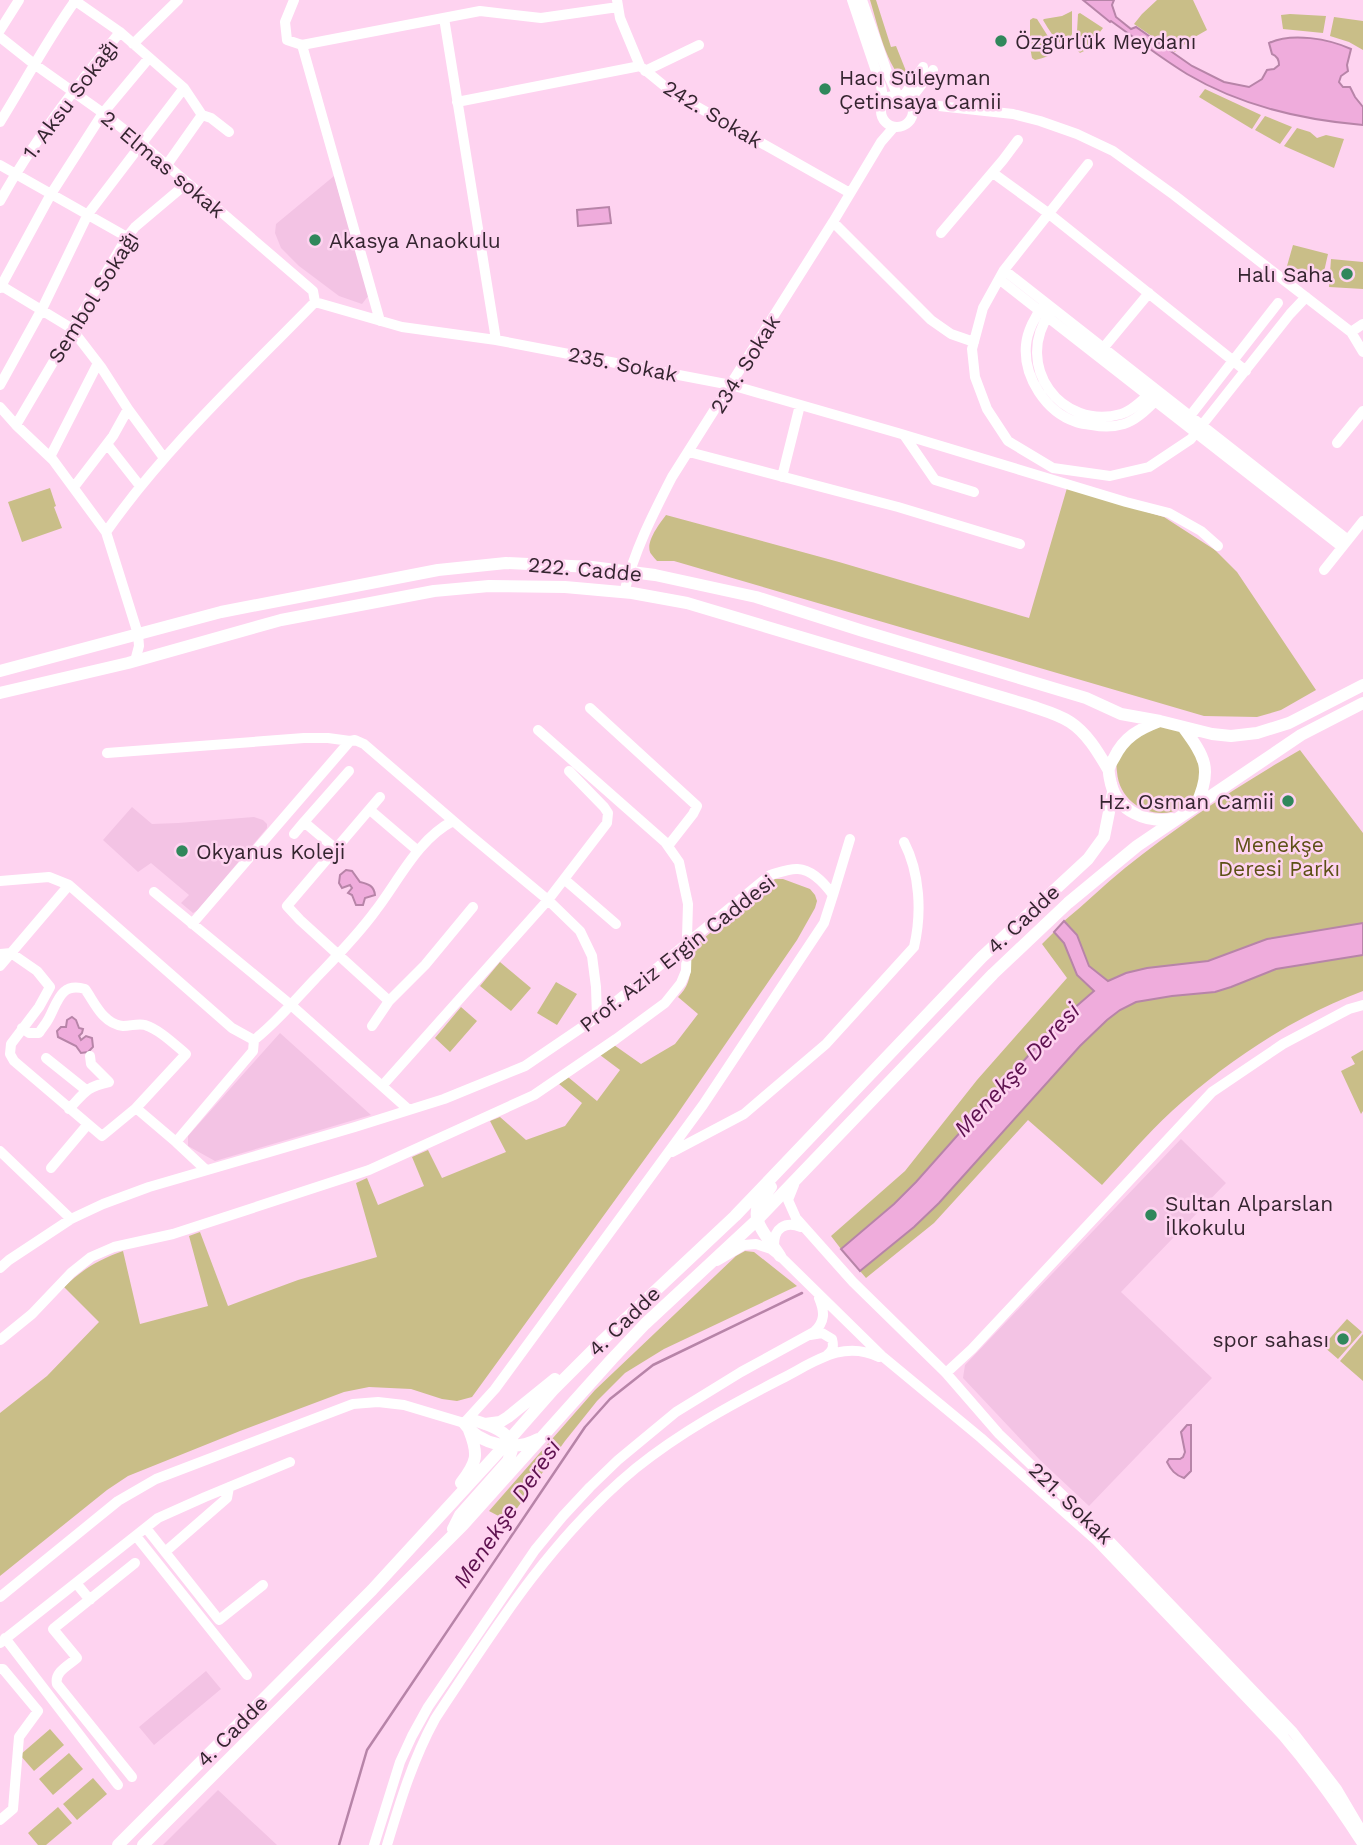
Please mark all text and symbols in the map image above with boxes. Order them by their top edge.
place label: Özgürlük Meydanı [1015,29,1196,54]
marker: Özgürlük Meydanı [993,33,1009,49]
street label: 1. Aksu Sokağı [17,34,123,164]
place label: Hacı Süleyman Çetinsaya Camii [839,65,1002,114]
street label: 242. Sokak [659,75,767,153]
marker: Hacı Süleyman Çetinsaya Camii [817,81,833,97]
street label: 2. Elmas sokak [96,105,230,223]
street label: Sembol Sokağı [42,227,144,367]
place label: Akasya Anaokulu [329,228,501,253]
marker: Akasya Anaokulu [307,232,323,248]
place label: Halı Saha [1237,262,1333,287]
marker: Halı Saha [1339,266,1355,282]
street label: 234. Sokak [705,310,785,418]
street label: 235. Sokak [566,341,680,387]
street label: 222. Cadde [527,552,643,586]
place label: Hz. Osman Camii [1098,789,1274,814]
marker: Hz. Osman Camii [1280,793,1296,809]
park label: Menekşe Deresi Parkı [1218,832,1340,881]
place label: Okyanus Koleji [196,839,345,864]
marker: Okyanus Koleji [174,843,190,859]
street label: Prof. Aziz Ergin Caddesi [574,869,780,1037]
street label: 4. Cadde [982,879,1064,959]
water label: Menekşe Deresi [948,997,1086,1142]
place label: Sultan Alparslan İlkokulu [1165,1191,1333,1240]
marker: Sultan Alparslan İlkokulu [1143,1207,1159,1223]
street label: 4. Cadde [583,1281,665,1361]
place label: spor sahası [1212,1327,1329,1352]
marker: spor sahası [1335,1331,1351,1347]
water label: Menekşe Deresi [448,1434,567,1593]
street label: 221. Sokak [1024,1457,1118,1549]
street label: 4. Cadde [191,1690,273,1772]

